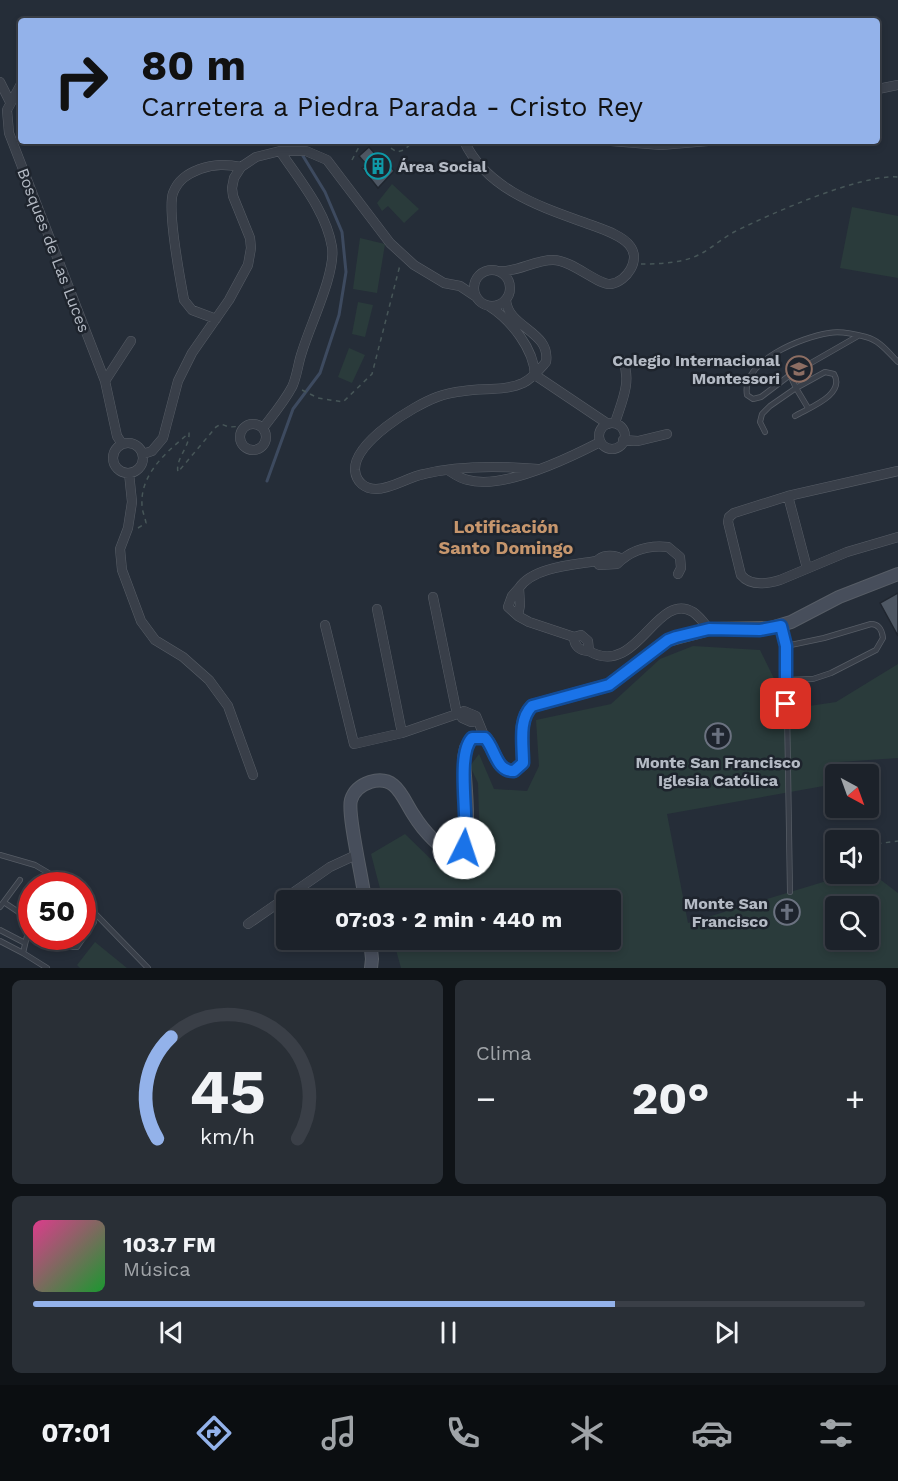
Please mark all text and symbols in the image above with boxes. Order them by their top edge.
text: 80 m [141,41,246,90]
icon: right [42,42,120,120]
text: Carretera a Piedra Parada - Cristo Rey [141,91,643,123]
building icon: Área Social [363,151,393,181]
place label: Área Social [398,157,487,176]
street label: Bosques de Las Luces [13,165,94,335]
place label: Colegio Internacional Montessori [612,351,781,388]
school or university icon: Colegio Internacional Montessori [784,354,814,384]
district label: Lotificación Santo Domingo [439,516,574,558]
pin [760,678,811,729]
icon: arrive [769,687,802,720]
church icon: Monte San Francisco Iglesia Católica [703,721,733,751]
place label: Monte San Francisco Iglesia Católica [635,753,801,790]
north arrow [825,764,879,818]
map controls [825,764,879,950]
position arrow [432,816,496,880]
button: sound [825,830,879,884]
speed limit sign: 50 [18,872,96,950]
place label: Monte San Francisco [684,894,768,931]
button: search [825,896,879,950]
church icon: Monte San Francisco [772,897,802,927]
text: 07:03 · 2 min · 440 m [335,907,562,932]
text: Clima [476,1041,532,1065]
text: 45 [189,1055,266,1128]
text: 20° [631,1072,710,1125]
text: − [476,1079,496,1118]
text: + [845,1079,865,1118]
text: km/h [200,1124,255,1149]
text: 103.7 FM [123,1232,216,1257]
text: Música [123,1257,191,1281]
icon: previous [155,1316,188,1349]
icon: pause [432,1316,465,1349]
icon: next [710,1316,743,1349]
icon: directions [193,1412,235,1454]
icon: music [318,1412,360,1454]
icon: phone [442,1412,484,1454]
icon: climate [566,1412,608,1454]
icon: car [691,1412,733,1454]
icon: filters [815,1412,857,1454]
text: 07:01 [41,1417,111,1449]

